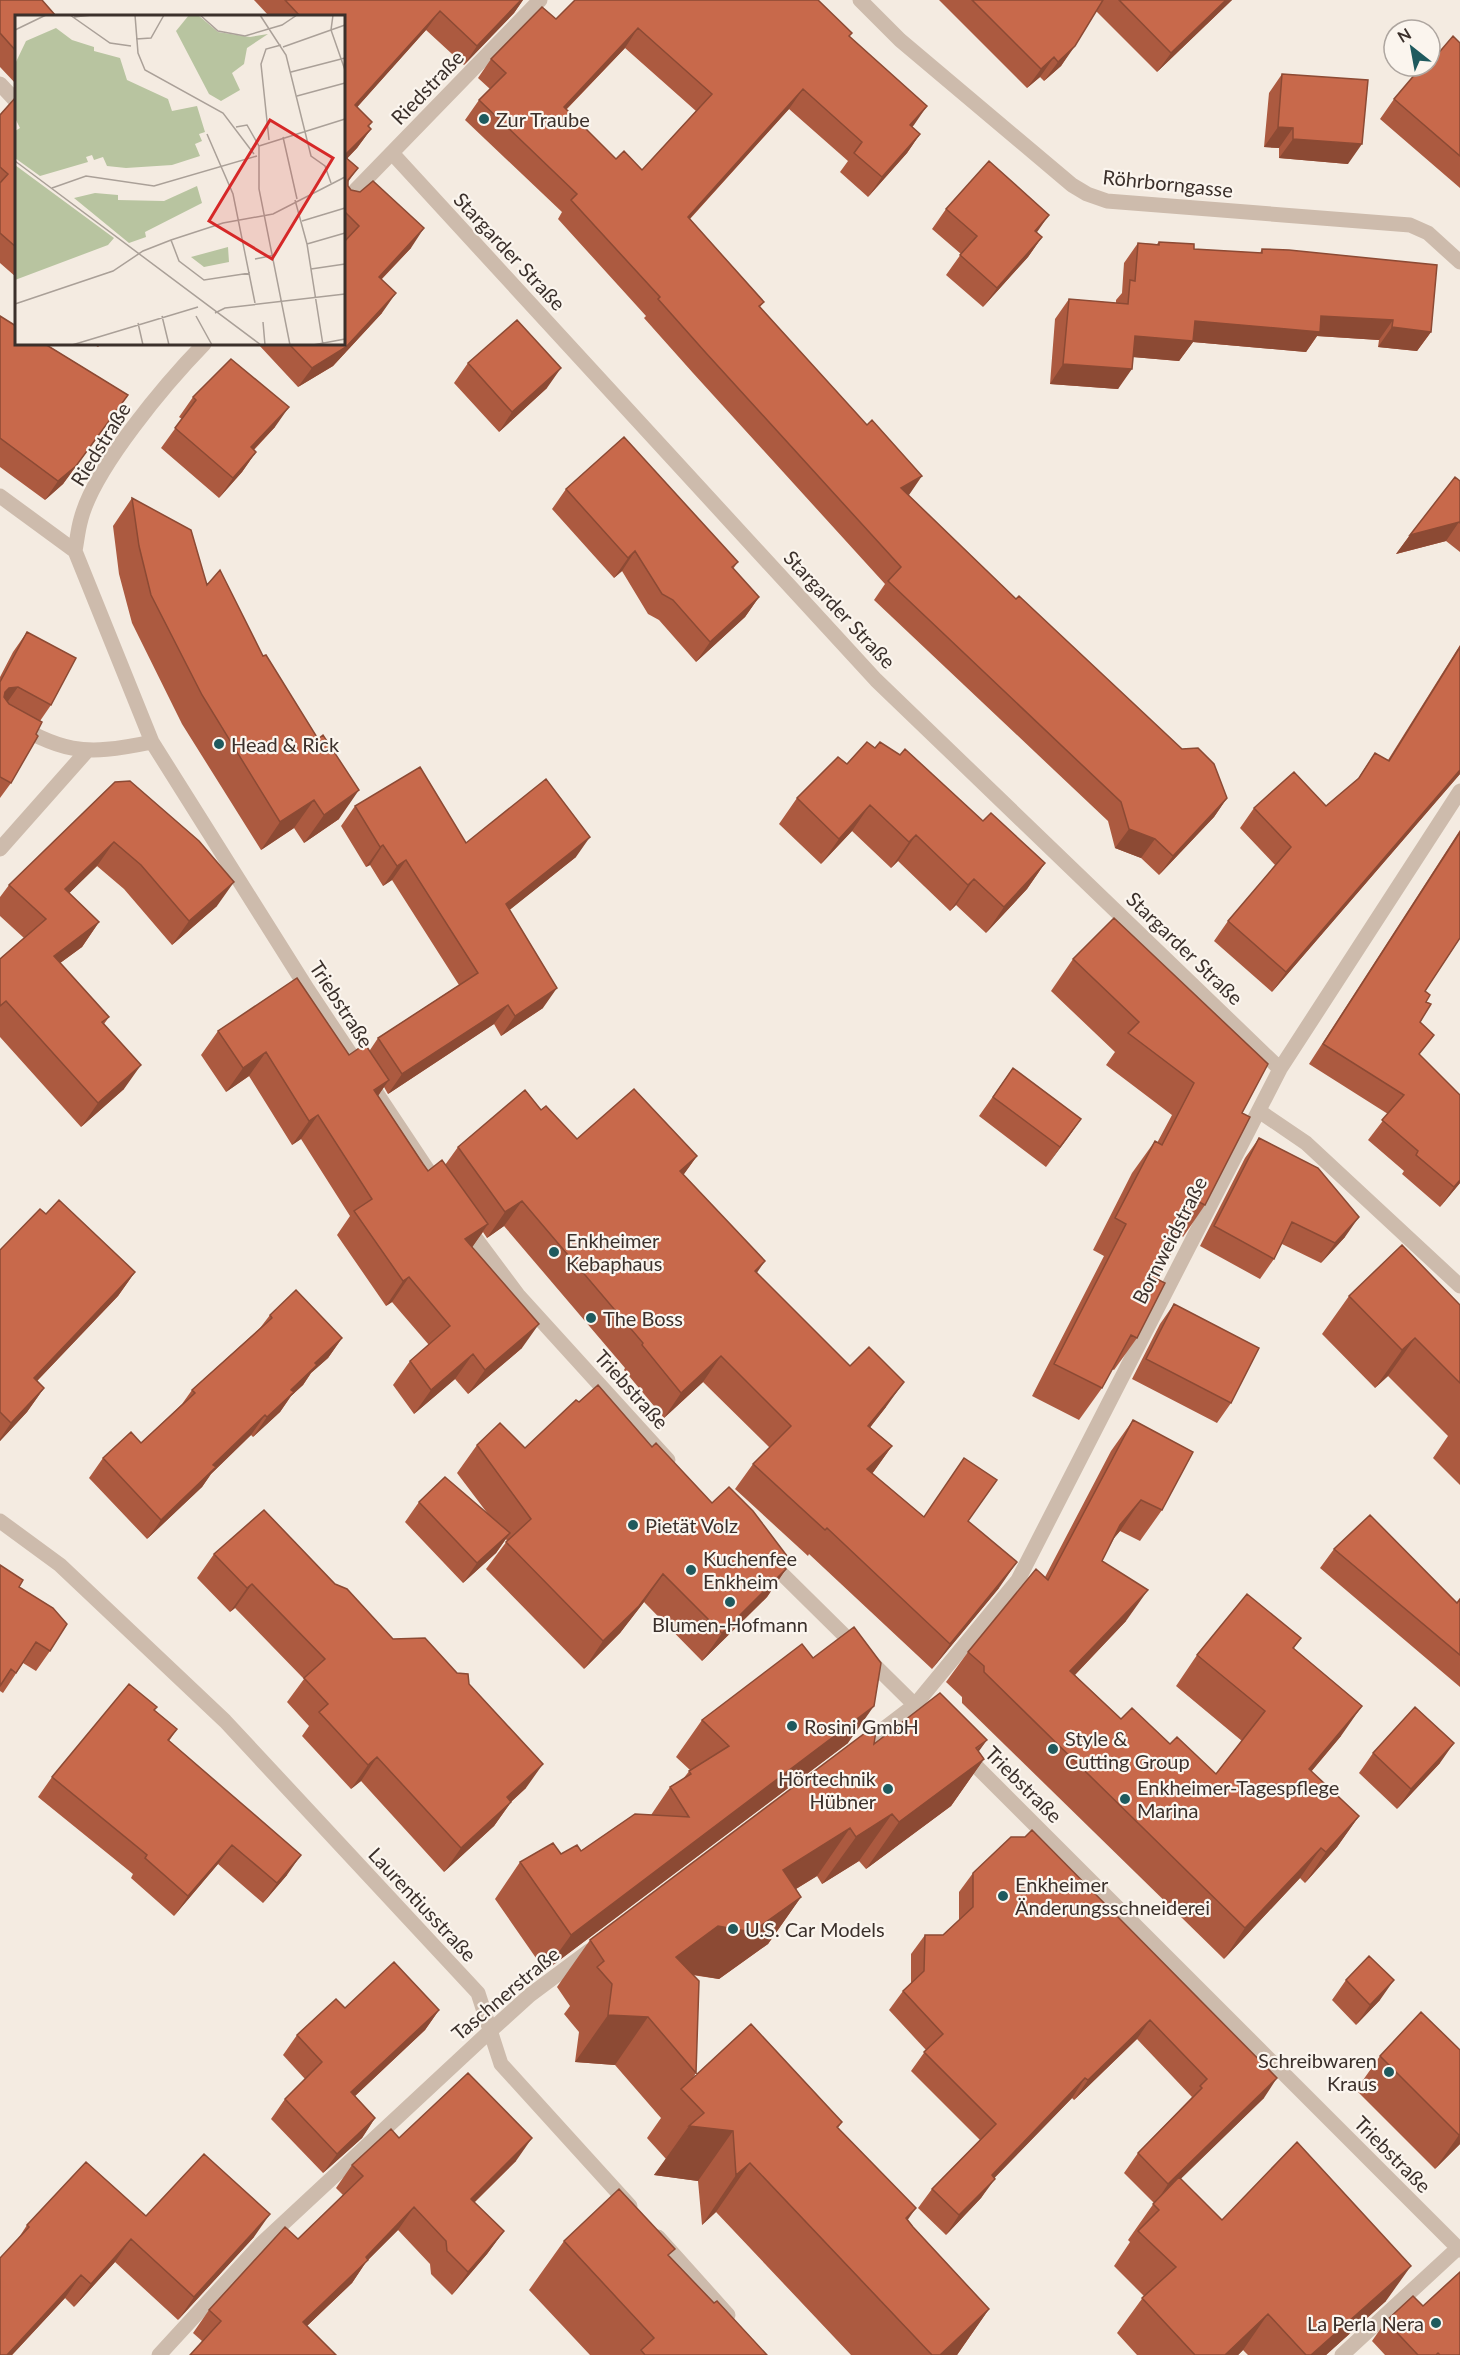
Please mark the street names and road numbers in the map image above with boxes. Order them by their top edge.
street label: Riedstraße [386,45,468,129]
street label: Röhrborngasse [1102,164,1234,202]
street label: Stargarder Straße [449,187,571,315]
street label: Riedstraße [65,398,135,490]
street label: Stargarder Straße [779,545,901,673]
street label: Stargarder Straße [1122,886,1248,1010]
street label: Triebstraße [305,956,379,1052]
street label: Bornweidstraße [1127,1172,1211,1308]
street label: Triebstraße [590,1344,674,1434]
street label: Triebstraße [981,1741,1067,1827]
street label: Laurentiusstraße [364,1842,482,1966]
street label: Taschnerstraße [446,1941,564,2045]
street label: Triebstraße [1350,2111,1436,2197]

